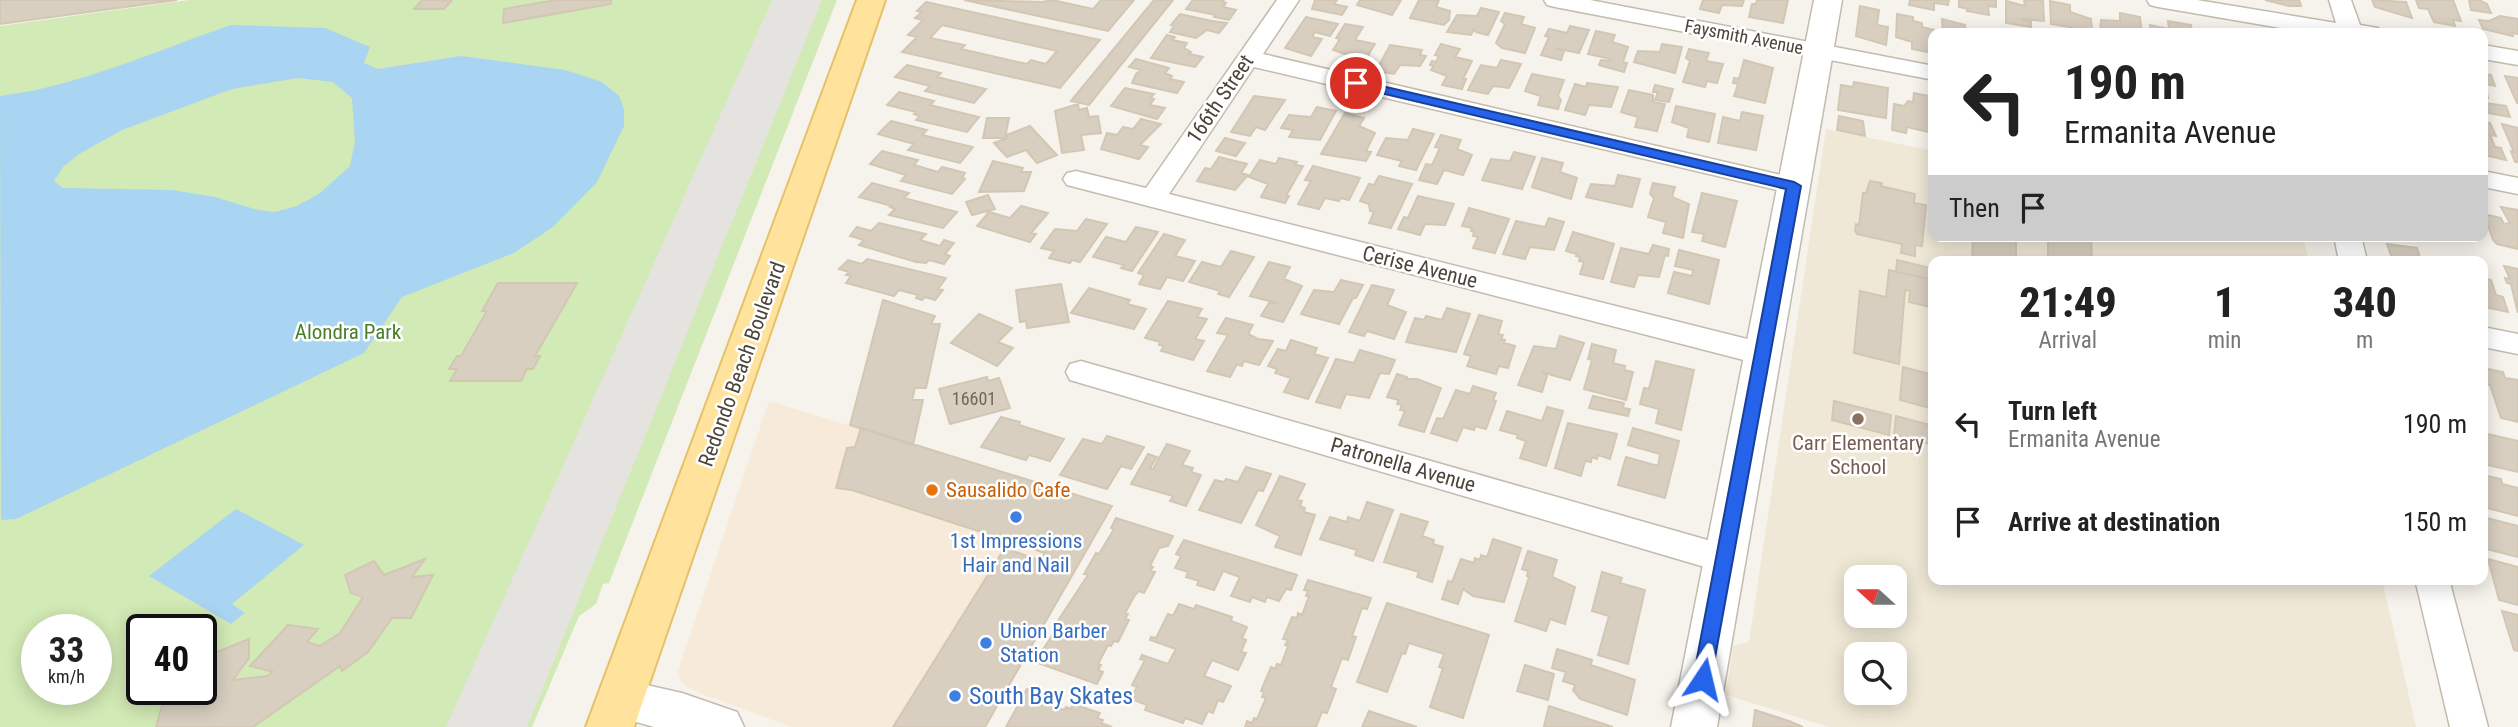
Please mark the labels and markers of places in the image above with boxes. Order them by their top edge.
pin [1326,53,1386,113]
marker: Carr Elementary School [1850,411,1866,427]
place label: Carr Elementary School [1792,431,1924,479]
place label: Sausalido Cafe [946,478,1071,502]
marker: Sausalido Cafe [924,482,940,498]
marker: 1st Impressions Hair and Nail [1008,509,1024,525]
place label: 1st Impressions Hair and Nail [950,529,1082,577]
place label: Union Barber Station [1000,619,1107,667]
marker: Union Barber Station [978,635,994,651]
place label: South Bay Skates [969,682,1133,710]
marker: South Bay Skates [947,688,963,704]

